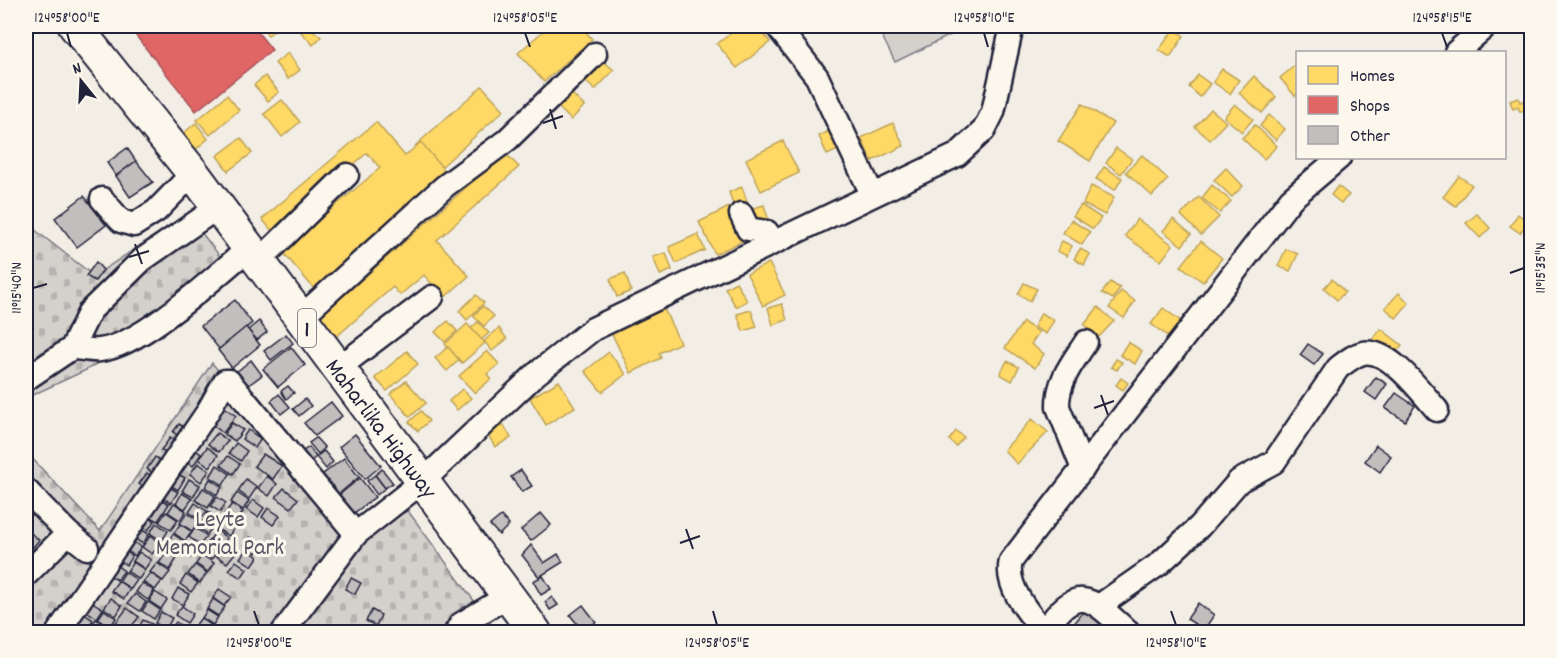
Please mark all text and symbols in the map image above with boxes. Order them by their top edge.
text: 124°58'00"E [34,8,100,30]
text: 124°58'05"E [493,8,557,30]
text: 124°58'10"E [954,8,1014,30]
text: 124°58'15"E [1412,8,1472,30]
north arrow [51,51,111,111]
legend [1296,51,1506,159]
text: N [70,57,85,81]
text: Homes [1350,65,1395,90]
text: Shops [1350,95,1390,120]
text: Other [1350,125,1390,150]
text: 11°15'35"N [1531,243,1553,293]
text: 11°15'40"N [7,262,29,314]
road number: 1 [298,309,316,347]
street label: Maharlika Highway [316,353,444,508]
park label: Leyte Memorial Park [156,504,284,566]
text: 124°58'00"E [226,633,292,655]
text: 124°58'05"E [685,633,749,655]
text: 124°58'10"E [1146,633,1206,655]

